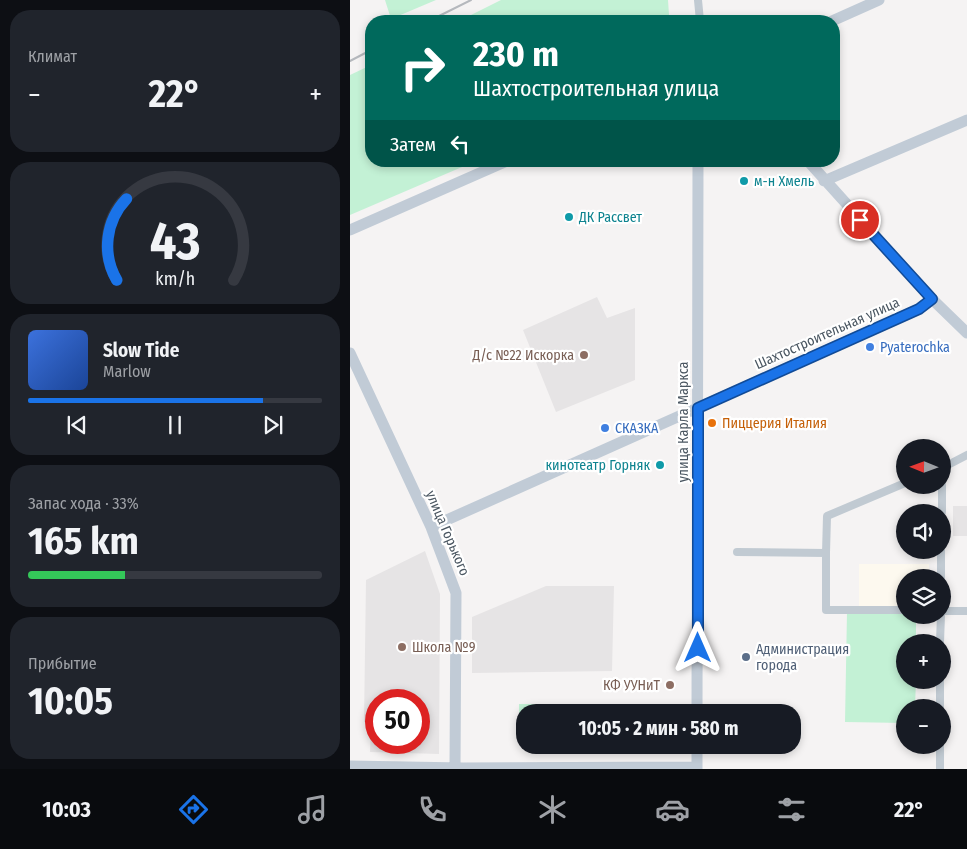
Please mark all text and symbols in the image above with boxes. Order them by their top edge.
text: 230 m [473,33,559,75]
icon: right [390,35,455,100]
text: Климат [28,47,77,66]
text: 22° [148,71,201,117]
text: Шахтостроительная улица [473,75,719,102]
text: − [28,78,41,111]
text: + [309,78,322,111]
icon: left [446,130,474,158]
text: Затем [390,133,436,156]
place label: м-н Хмель [754,173,815,190]
marker: м-н Хмель [738,175,750,187]
pin [839,199,881,241]
icon: arrive [846,206,874,234]
place label: ДК Рассвет [578,209,642,226]
text: 43 [150,210,200,273]
marker: ДК Рассвет [563,211,575,223]
text: km/h [155,268,195,290]
street label: Шахтостроительная улица [752,294,902,373]
text: Slow Tide [103,339,179,362]
place label: Pyaterochka [880,339,950,356]
marker: Pyaterochka [864,341,876,353]
place label: Д/с №22 Искорка [471,347,574,364]
marker: Д/с №22 Искорка [578,349,590,361]
text: Marlow [103,362,151,381]
street label: улица Карла Маркса [675,362,692,482]
icon: previous [63,411,91,439]
icon: pause [161,411,189,439]
icon: next [259,411,287,439]
place label: Пиццерия Италия [722,415,827,432]
marker: Пиццерия Италия [706,417,718,429]
place label: СКАЗКА [615,420,659,437]
marker: СКАЗКА [599,422,611,434]
north arrow [896,439,951,494]
map controls [896,439,951,754]
place label: кинотеатр Горняк [545,457,650,474]
marker: кинотеатр Горняк [654,459,666,471]
street label: улица Горького [422,488,473,578]
text: Запас хода · 33% [28,494,139,513]
button: sound [896,504,951,559]
text: 165 km [28,518,139,564]
button: layers [896,569,951,624]
position arrow [671,621,723,673]
button: + [896,634,951,689]
place label: Школа №9 [412,639,476,656]
marker: Школа №9 [396,641,408,653]
place label: Администрация города [756,641,849,674]
marker: Администрация города [740,651,752,663]
text: Прибытие [28,654,97,673]
place label: КФ УУНиТ [603,677,661,694]
text: 10:05 [28,678,113,724]
marker: КФ УУНиТ [664,679,676,691]
speed limit sign: 50 [365,689,430,754]
button: − [896,699,951,754]
text: 10:05 · 2 мин · 580 m [579,717,738,740]
icon: directions [176,792,211,827]
icon: music [295,792,330,827]
icon: phone [415,792,450,827]
icon: climate [535,792,570,827]
icon: car [655,792,690,827]
icon: filters [774,792,809,827]
text: 10:03 [42,796,91,823]
text: 22° [894,796,925,823]

